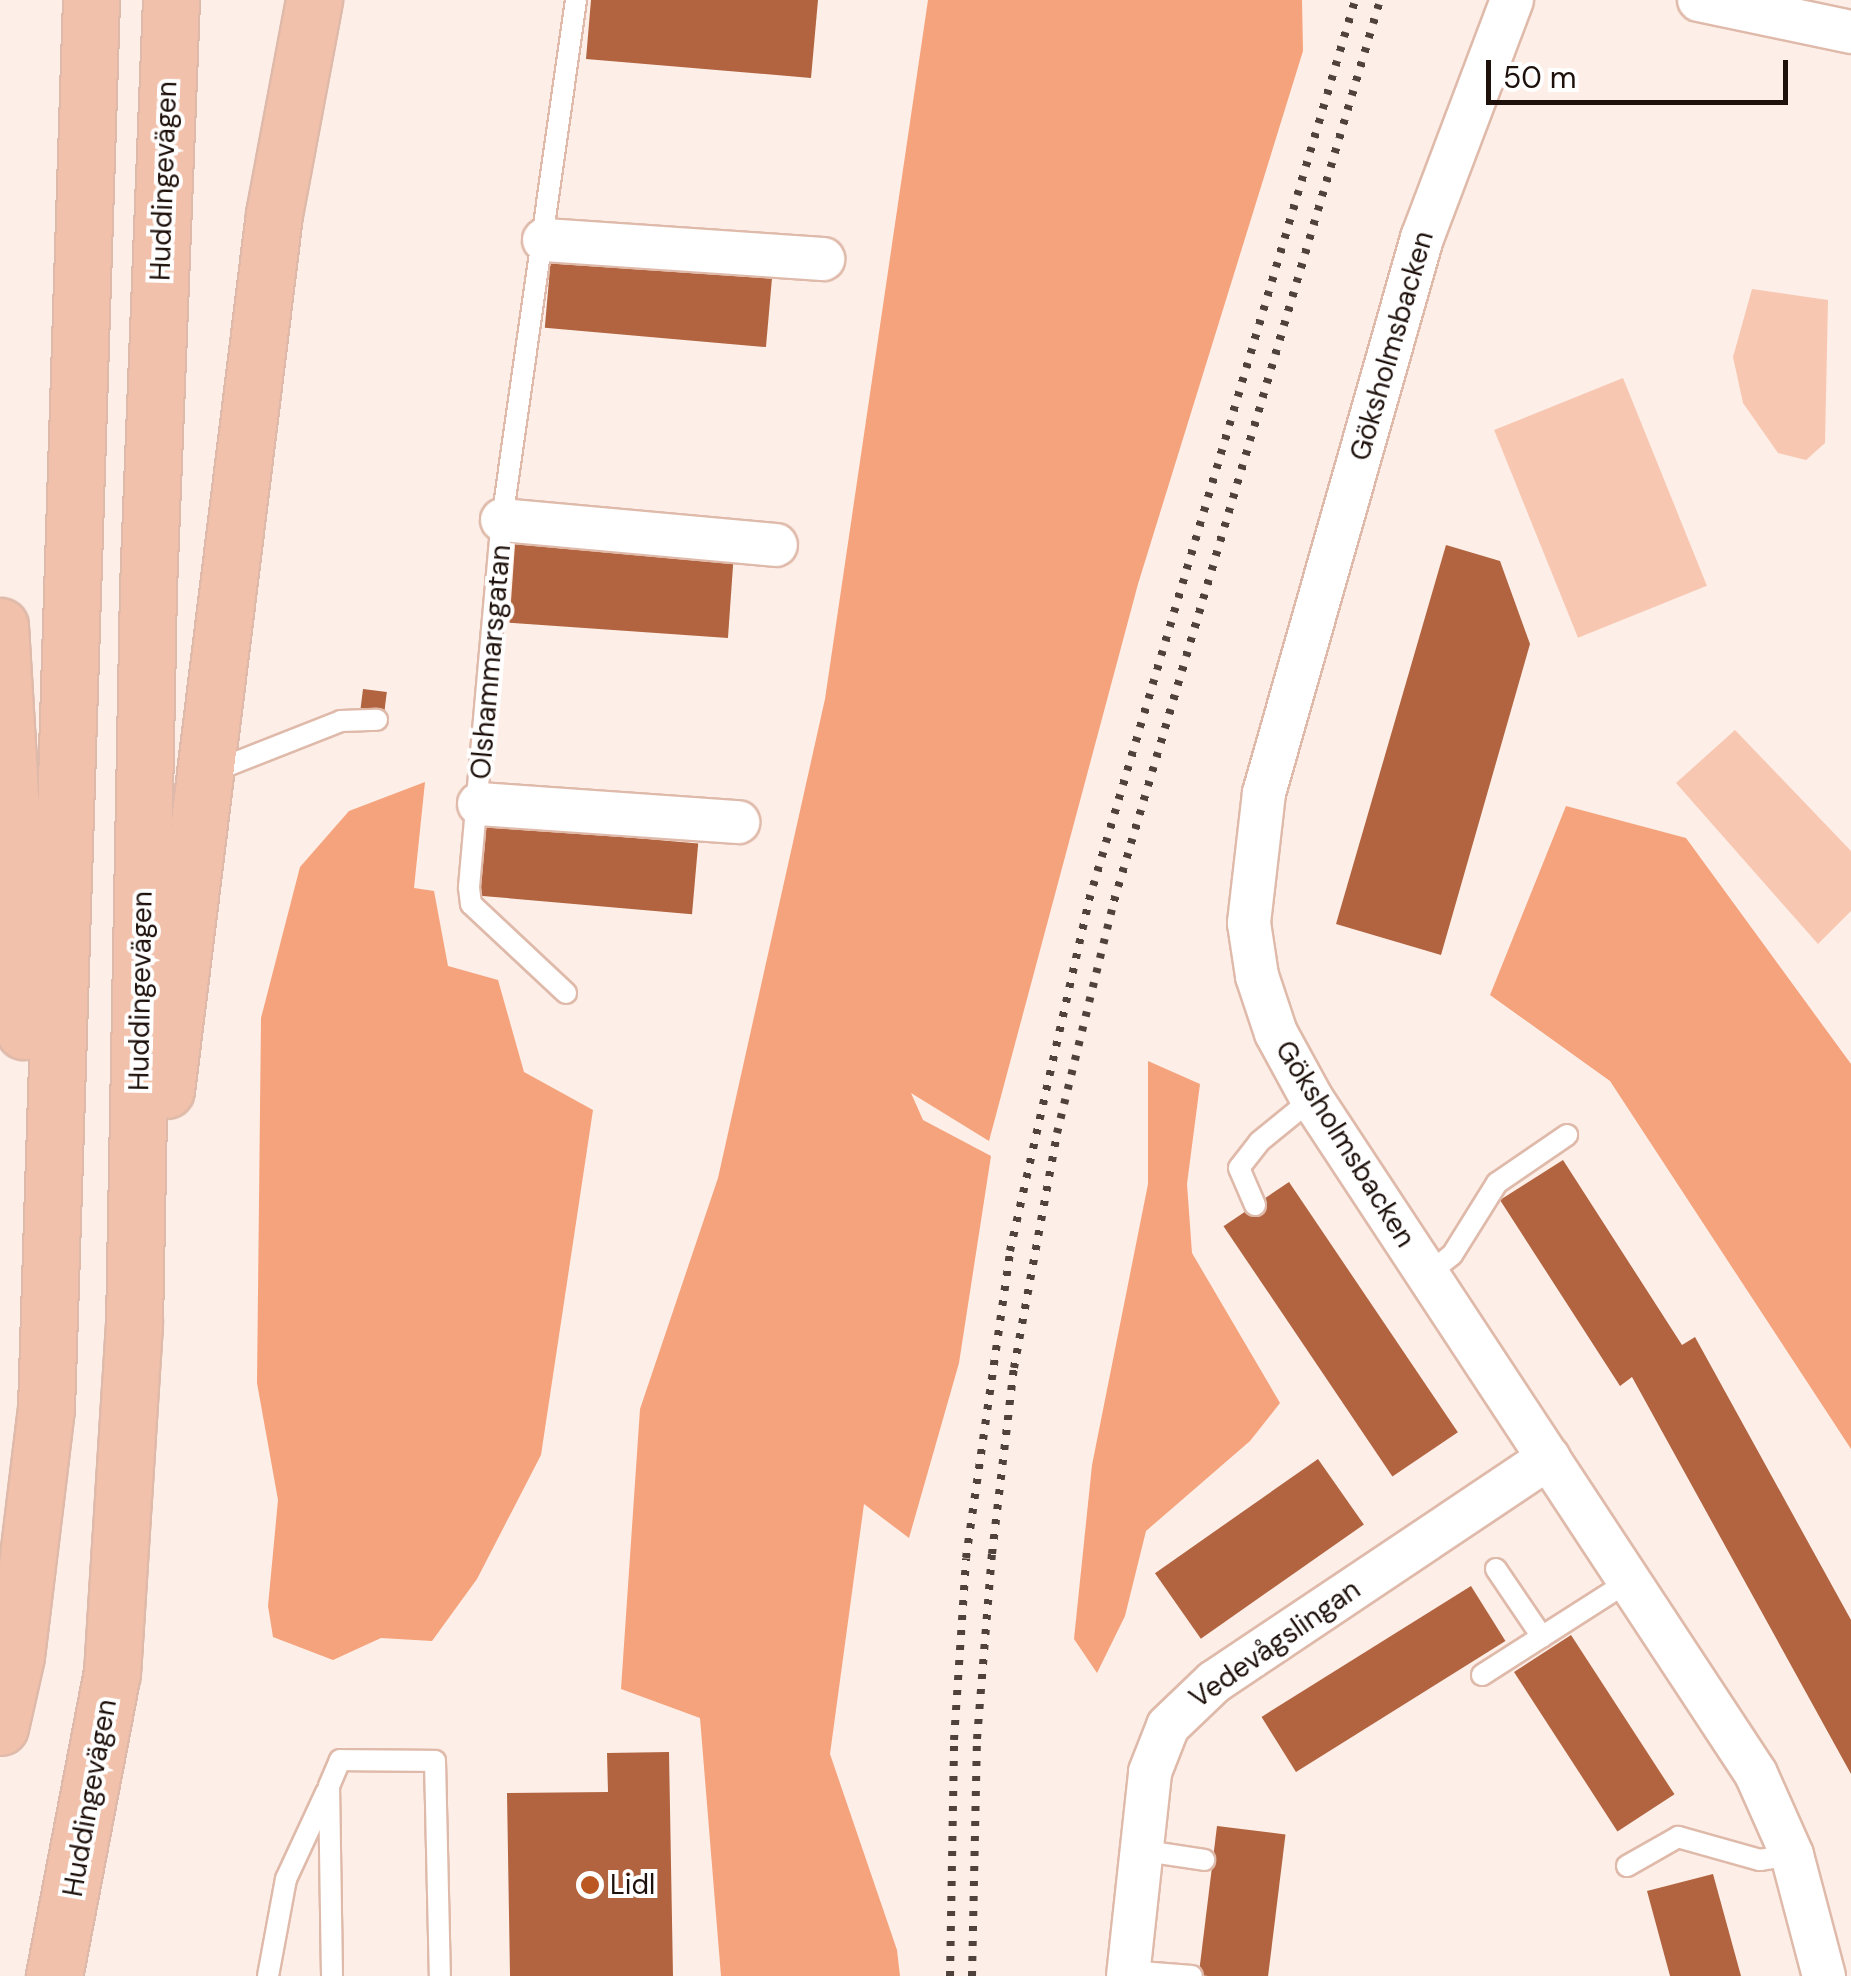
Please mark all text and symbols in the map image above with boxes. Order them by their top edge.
scale bar [1491,40,1794,102]
text: 50 m [1503,58,1577,97]
street label: Huddingevägen [144,81,184,281]
street label: Göksholmsbacken [1343,227,1441,465]
street label: Olshammarsgatan [464,543,518,781]
street label: Huddingevägen [122,891,160,1091]
street label: Göksholmsbacken [1268,1035,1422,1253]
street label: Vedevågslingan [1183,1573,1367,1715]
street label: Huddingevägen [56,1697,124,1899]
place label: Lidl [610,1868,655,1902]
marker: Lidl [579,1874,601,1896]

